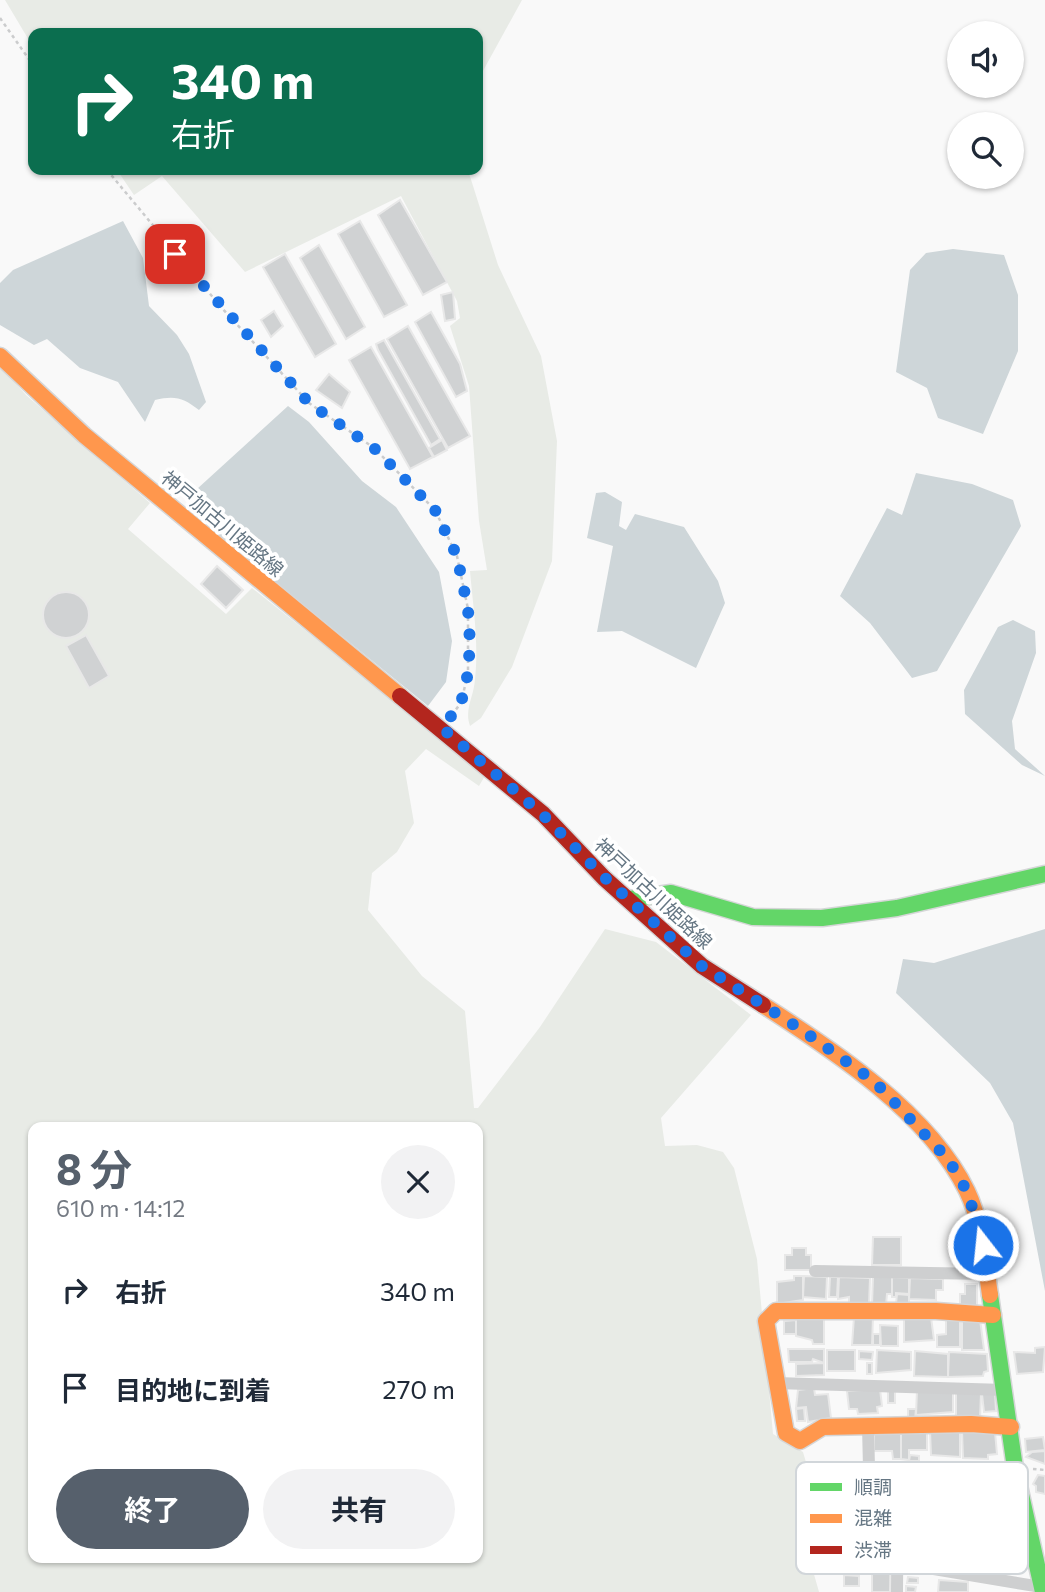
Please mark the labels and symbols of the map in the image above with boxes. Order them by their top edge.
pin [145,224,205,284]
street label: 神戸加古川姫路線 [157,465,289,581]
street label: 神戸加古川姫路線 [591,833,717,953]
position arrow [946,1208,1020,1282]
legend [796,1462,1028,1574]
text: 順調 [854,1475,892,1498]
text: 混雑 [854,1506,892,1529]
text: 渋滞 [854,1538,892,1561]

